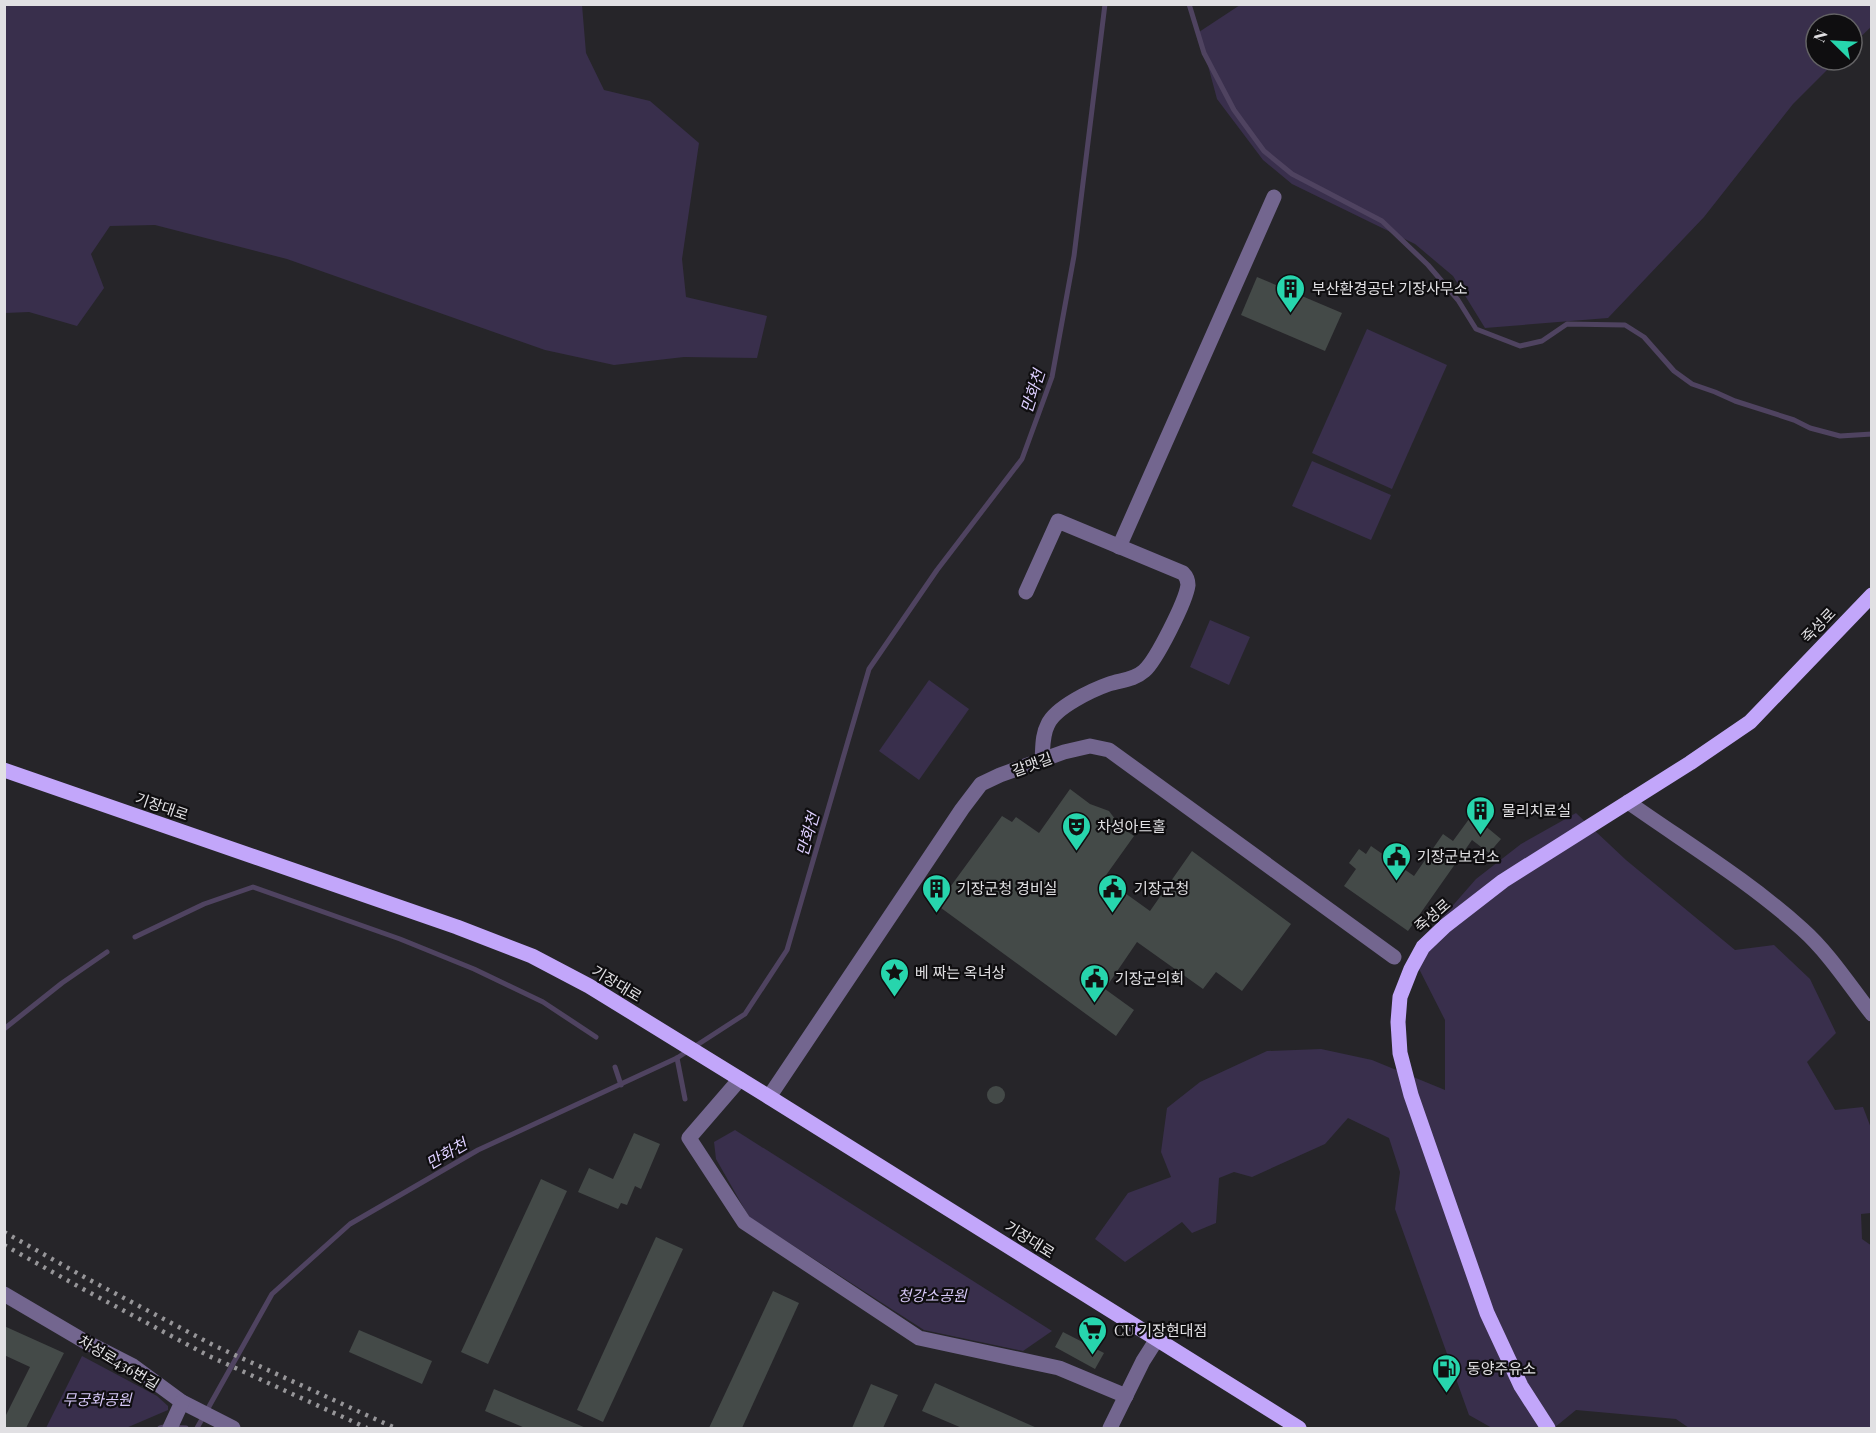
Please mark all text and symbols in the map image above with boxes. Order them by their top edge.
north arrow [1804,12,1864,72]
text: N [1808,26,1832,45]
building icon: 부산환경공단 기장사무소 [1275,272,1307,314]
place label: 부산환경공단 기장사무소 [1312,278,1468,298]
water label: 만화천 [1015,365,1050,415]
street label: 죽성로 [1796,603,1840,647]
street label: 갈맷길 [1009,748,1055,780]
street label: 기장대로 [133,788,191,824]
building icon: 물리치료실 [1465,794,1497,836]
place label: 물리치료실 [1502,800,1571,820]
water label: 만화천 [791,808,824,858]
theatre icon: 차성아트홀 [1060,810,1092,852]
place label: 차성아트홀 [1097,816,1166,836]
public building icon: 기장군보건소 [1380,840,1412,882]
place label: 기장군보건소 [1417,846,1500,866]
building icon: 기장군청 경비실 [920,872,952,914]
public building icon: 기장군청 [1097,872,1129,914]
place label: 기장군청 경비실 [957,878,1057,898]
place label: 기장군청 [1134,878,1189,898]
street label: 죽성로 [1410,894,1454,936]
place icon: 베 짜는 옥녀상 [878,956,910,998]
street label: 기장대로 [588,960,646,1006]
place label: 베 짜는 옥녀상 [915,962,1005,982]
public building icon: 기장군의회 [1078,962,1110,1004]
place label: 기장군의회 [1115,968,1184,988]
water label: 만화천 [422,1132,472,1173]
street label: 기장대로 [1001,1216,1059,1262]
park label: 청강소공원 [897,1285,968,1305]
supermarket icon: CU 기장현대점 [1077,1314,1109,1356]
place label: CU 기장현대점 [1114,1320,1207,1340]
street label: 차성로436번길 [75,1330,163,1394]
fuel station icon: 동양주유소 [1430,1352,1462,1394]
place label: 동양주유소 [1467,1358,1536,1378]
park label: 무궁화공원 [62,1389,133,1409]

